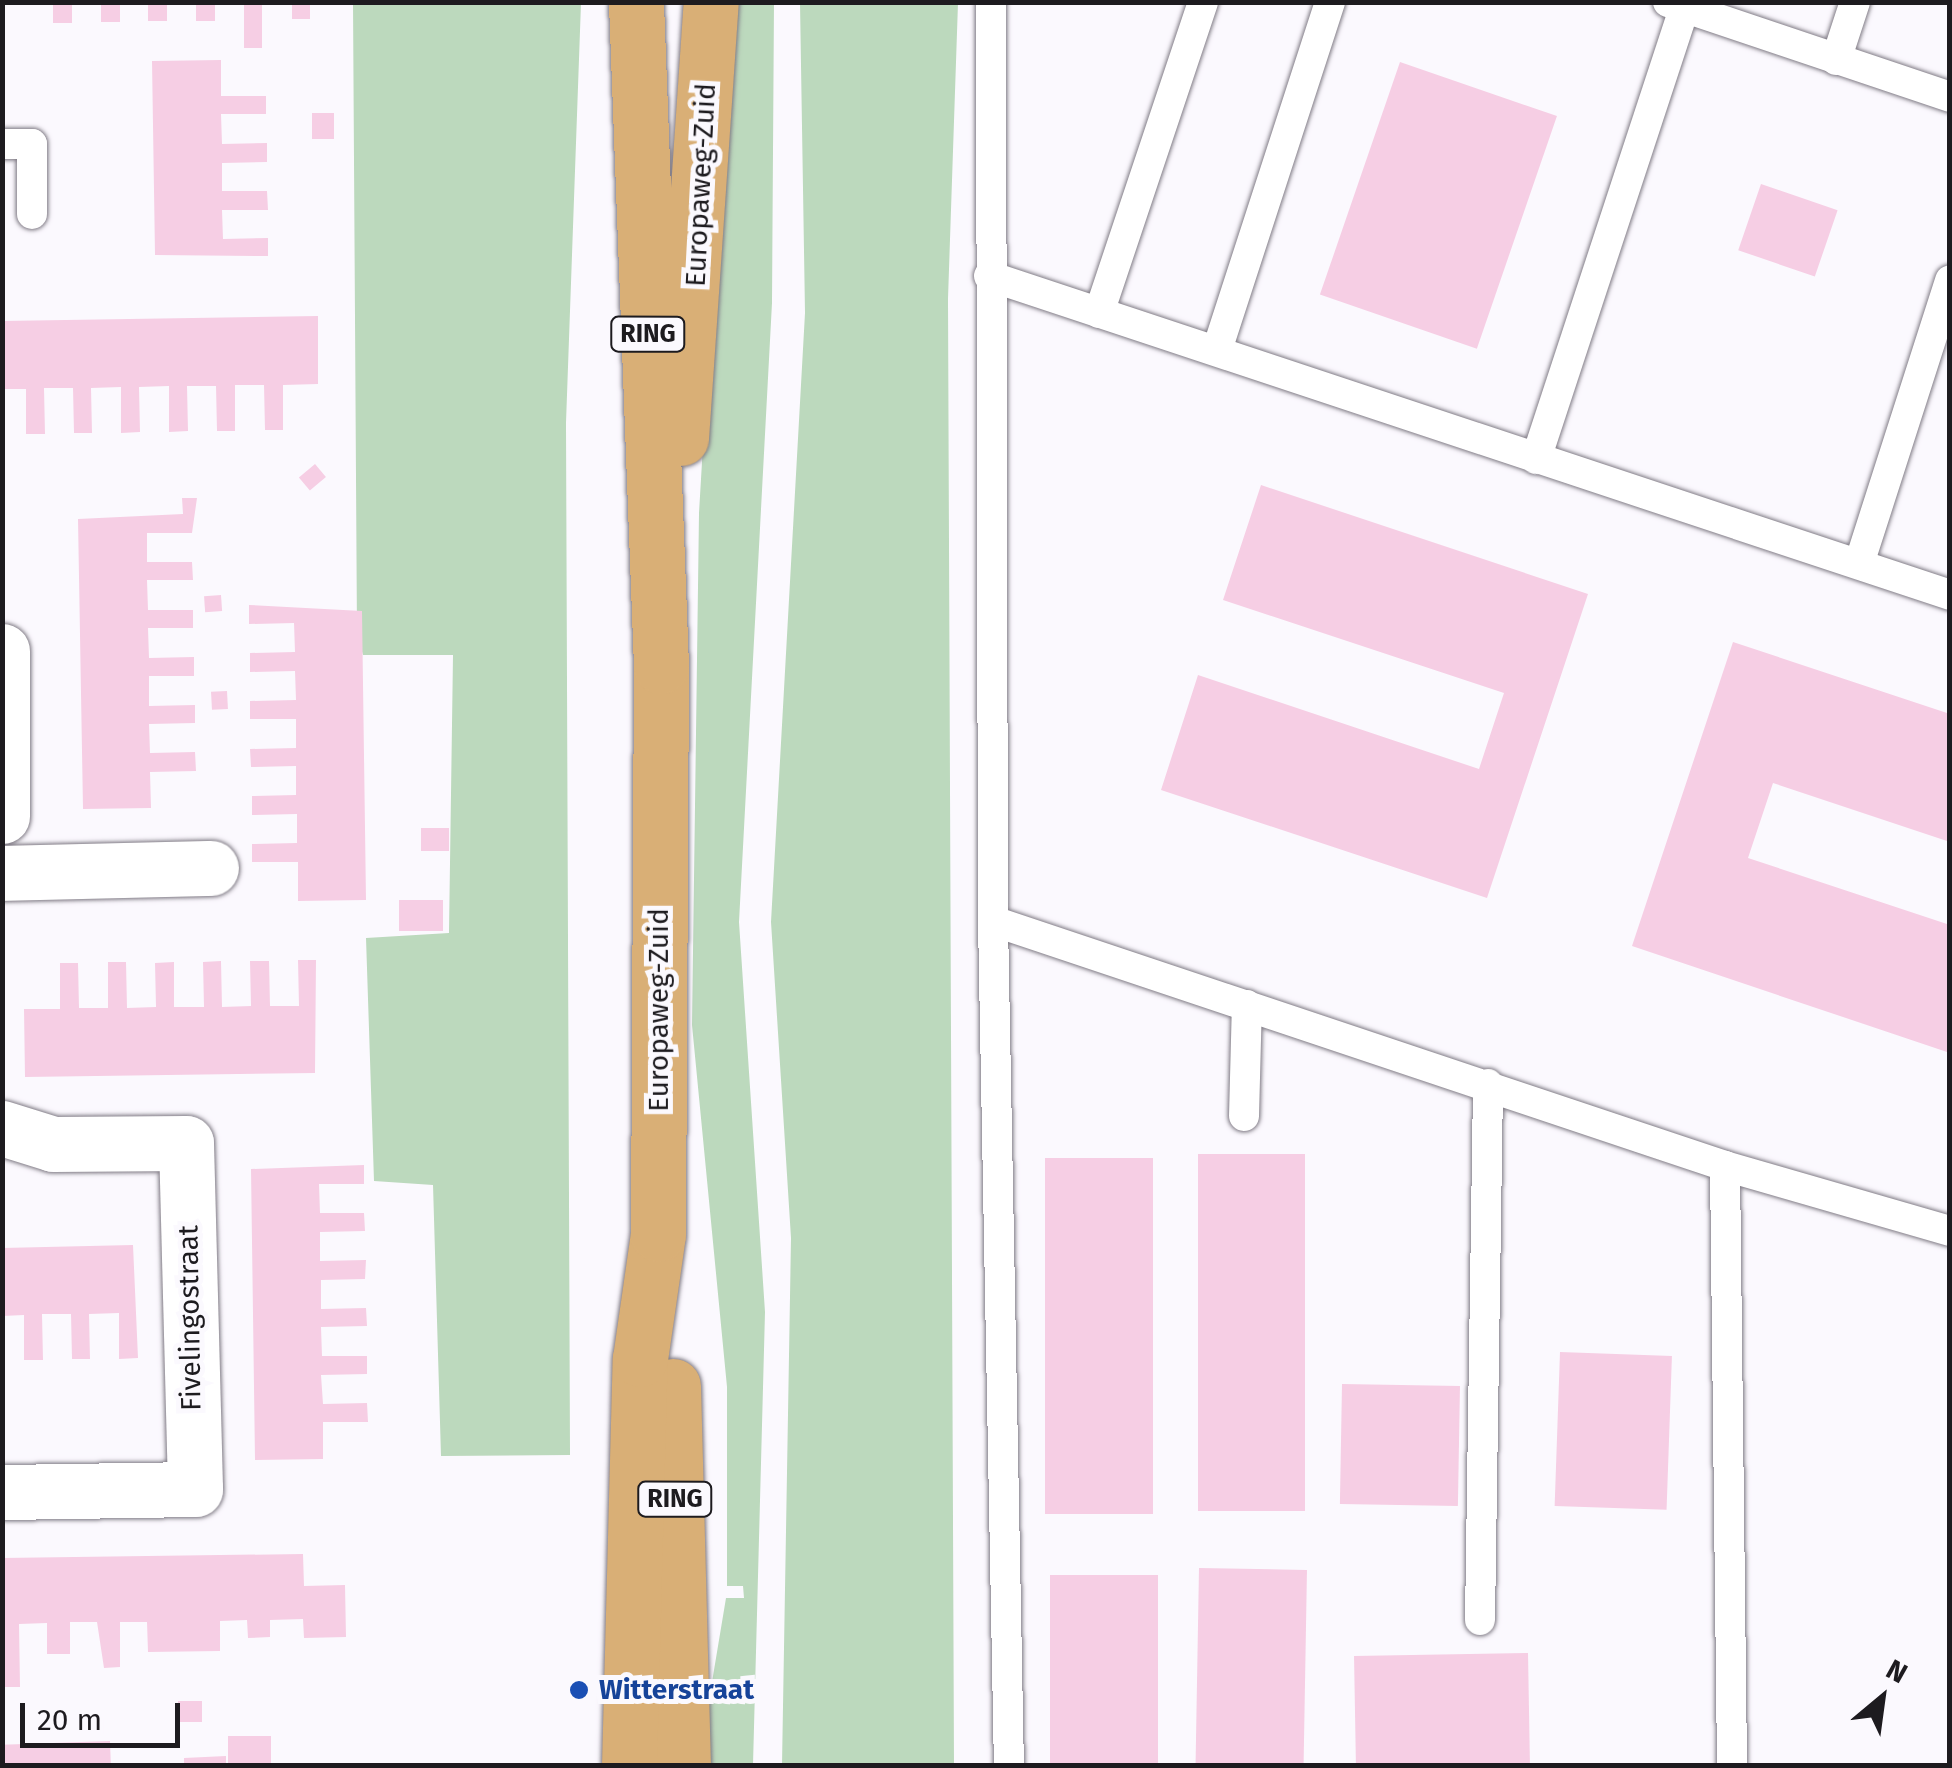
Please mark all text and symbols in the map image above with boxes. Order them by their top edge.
street label: Europaweg-Zuid [679,82,723,288]
road number: RING [608,314,688,354]
street label: Europaweg-Zuid [642,908,676,1112]
street label: Fivelingostraat [172,1225,208,1411]
road number: RING [635,1479,715,1519]
north arrow [1832,1648,1932,1748]
text: N [1881,1652,1913,1690]
place label: Witterstraat [599,1673,754,1707]
marker: Witterstraat [568,1679,590,1701]
scale bar [25,1683,185,1745]
text: 20 m [37,1702,102,1738]

